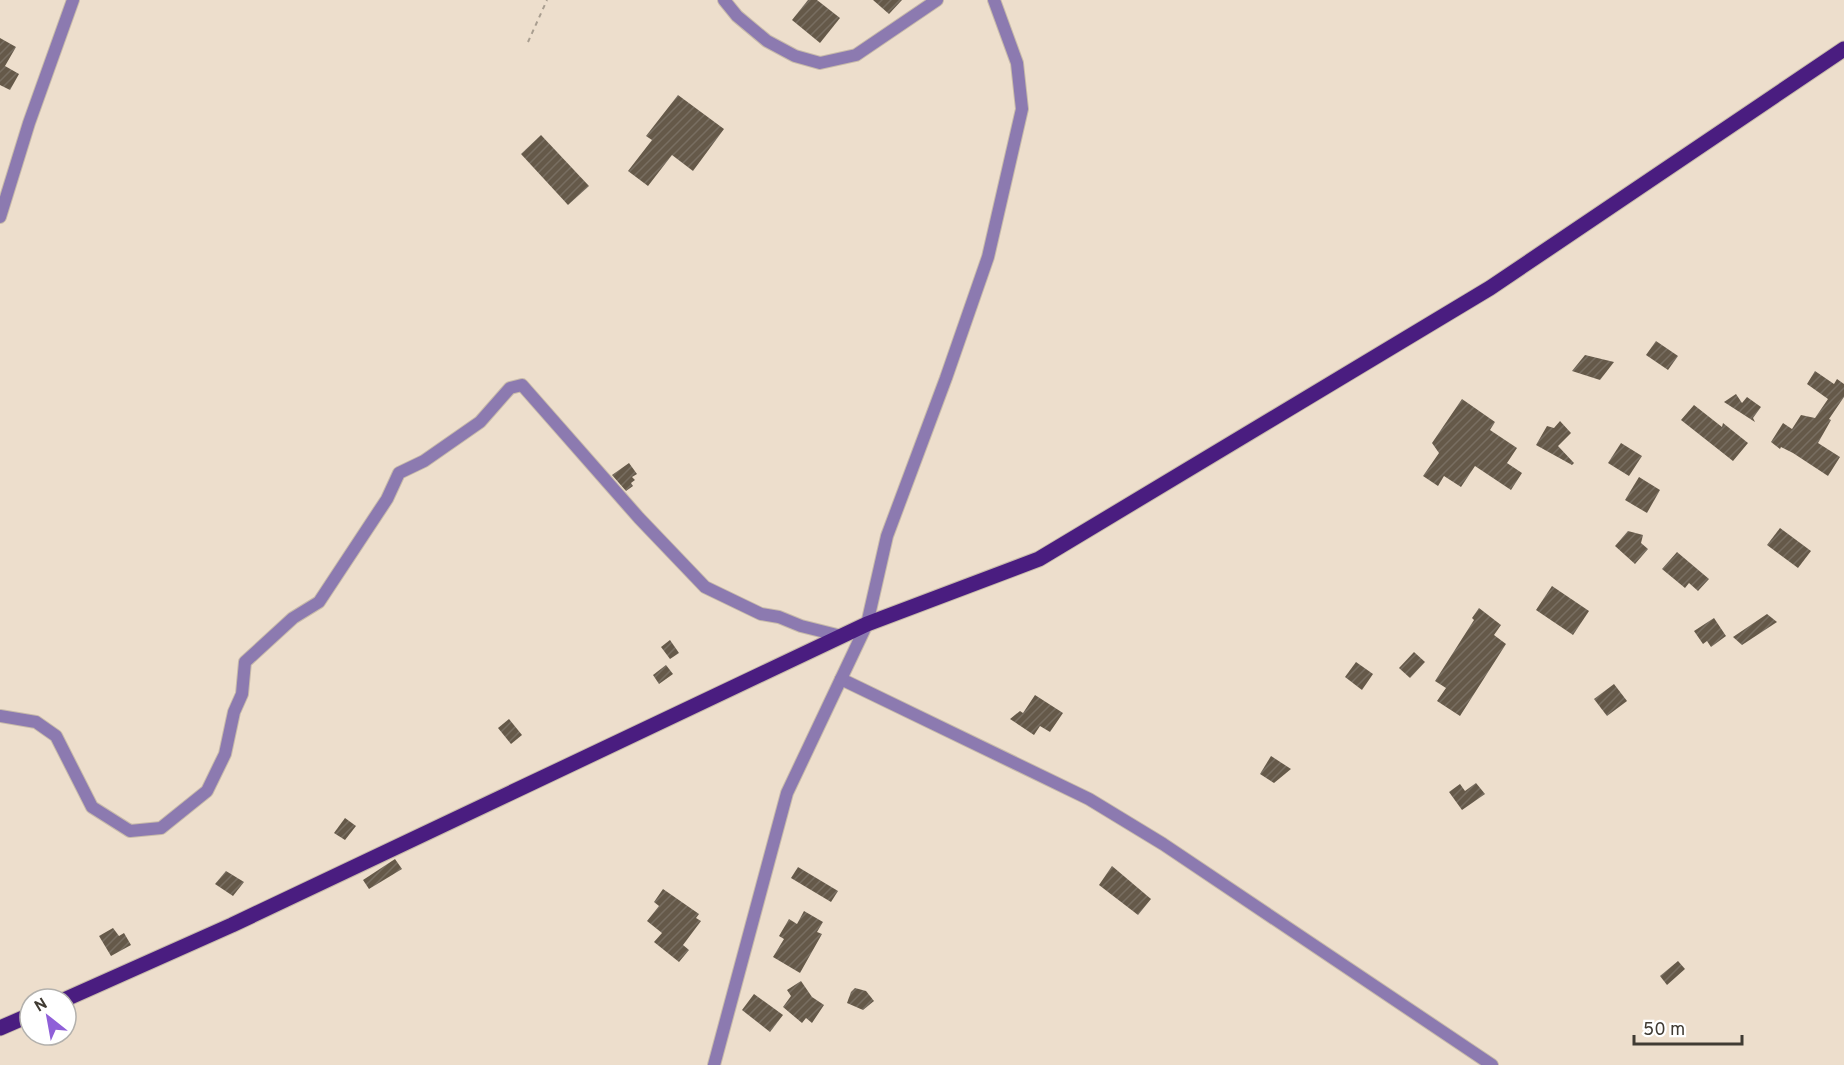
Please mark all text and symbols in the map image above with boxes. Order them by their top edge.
north arrow [18,987,78,1047]
text: N [31,994,51,1017]
scale bar [1634,1008,1742,1046]
text: 50 m [1643,1019,1685,1042]

